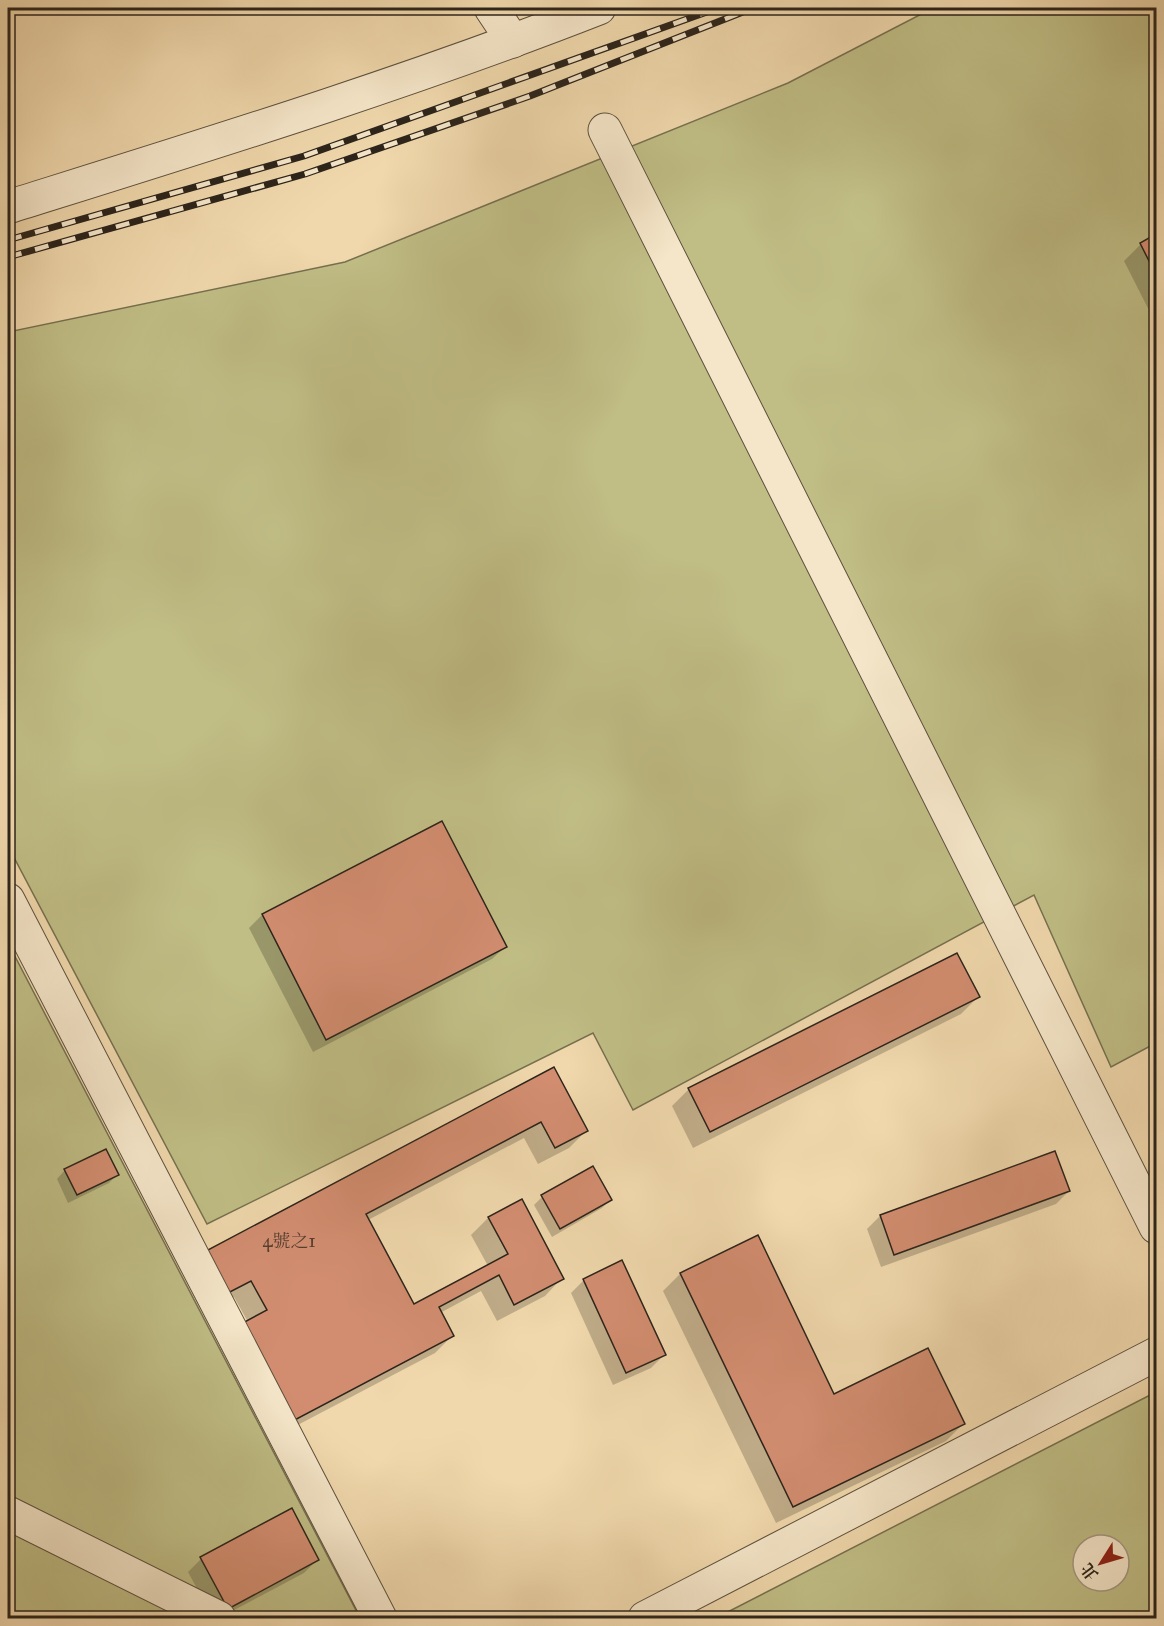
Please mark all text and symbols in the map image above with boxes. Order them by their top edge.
house number: 4號之1 [262,1230,316,1252]
north arrow [1071,1533,1131,1593]
text: 北 [1077,1560,1102,1584]

